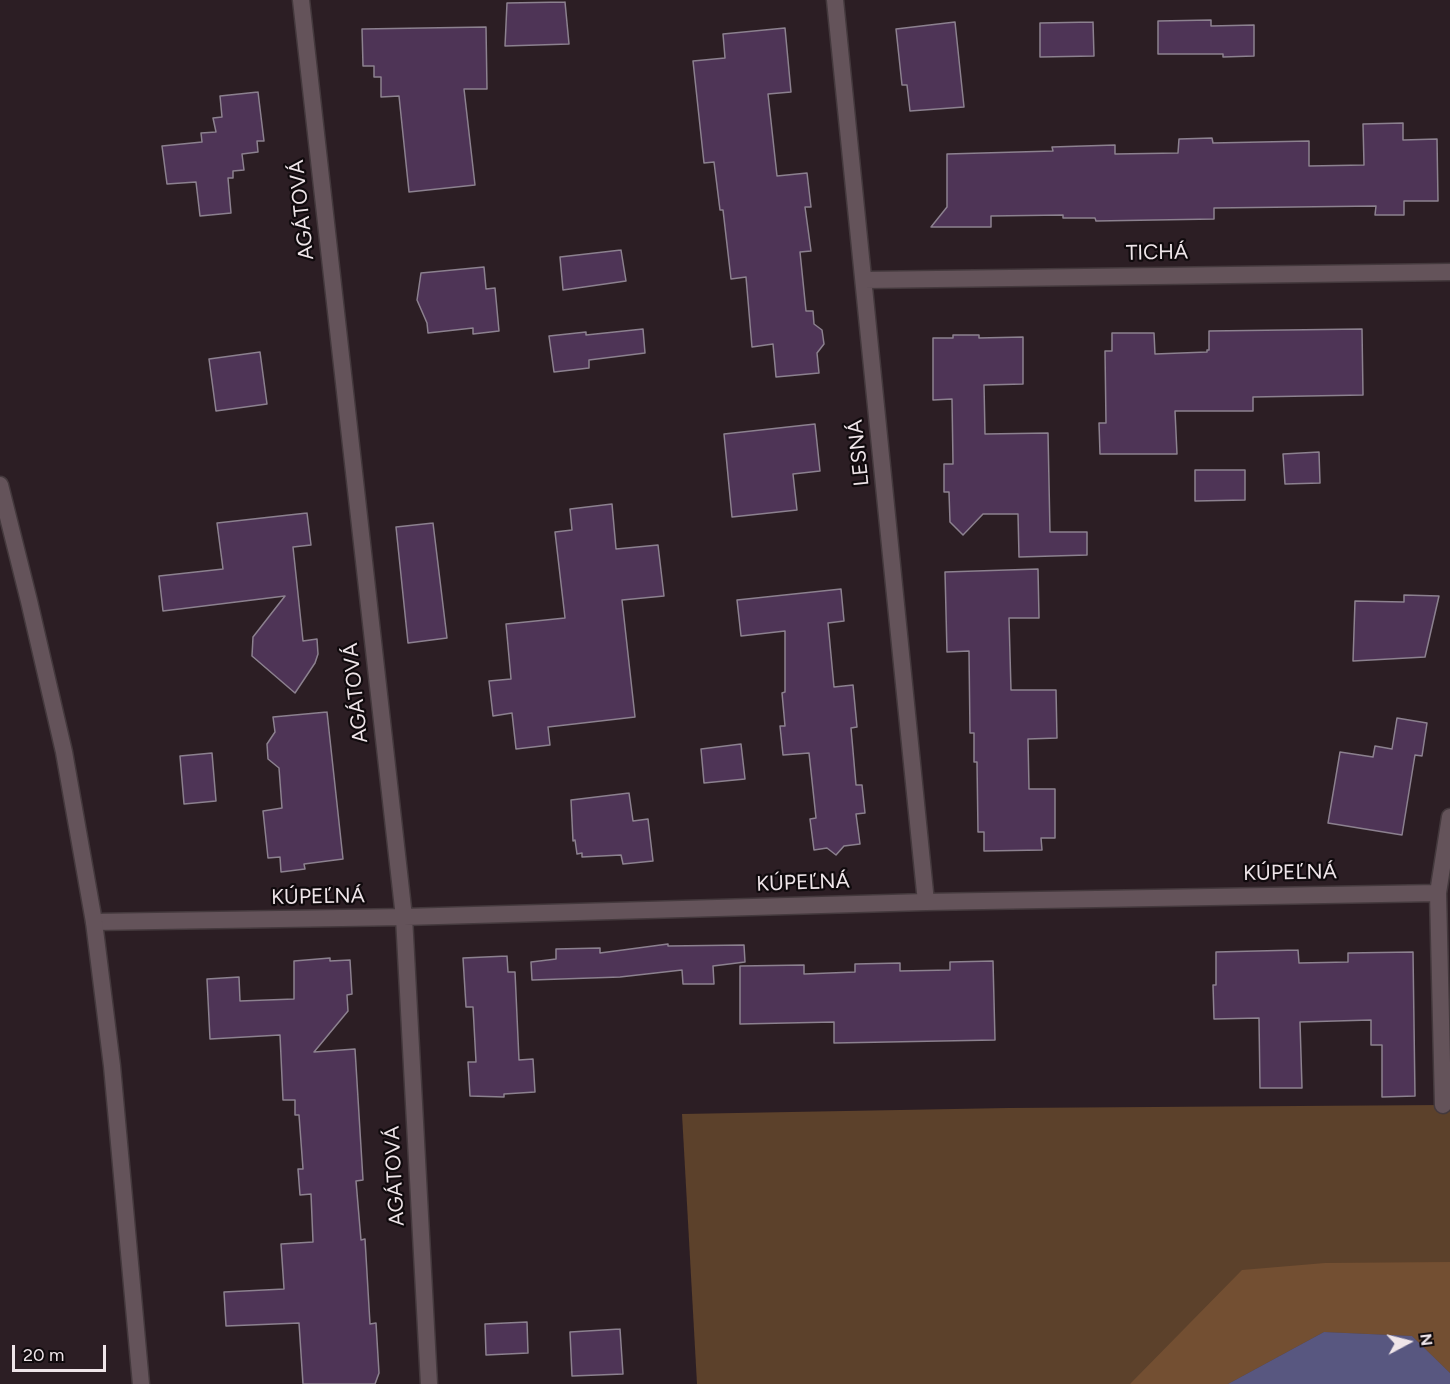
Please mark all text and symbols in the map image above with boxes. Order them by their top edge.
street label: AGÁTOVÁ [284,159,320,261]
street label: TICHÁ [1126,240,1188,266]
street label: LESNÁ [843,419,875,487]
street label: AGÁTOVÁ [338,642,374,744]
street label: KÚPEĽNÁ [1243,860,1337,886]
street label: KÚPEĽNÁ [756,869,850,897]
street label: KÚPEĽNÁ [271,884,365,910]
street label: AGÁTOVÁ [380,1125,410,1227]
north arrow [1378,1312,1438,1372]
text: N [1416,1332,1437,1347]
scale bar [15,1333,110,1371]
text: 20 m [23,1344,64,1366]

